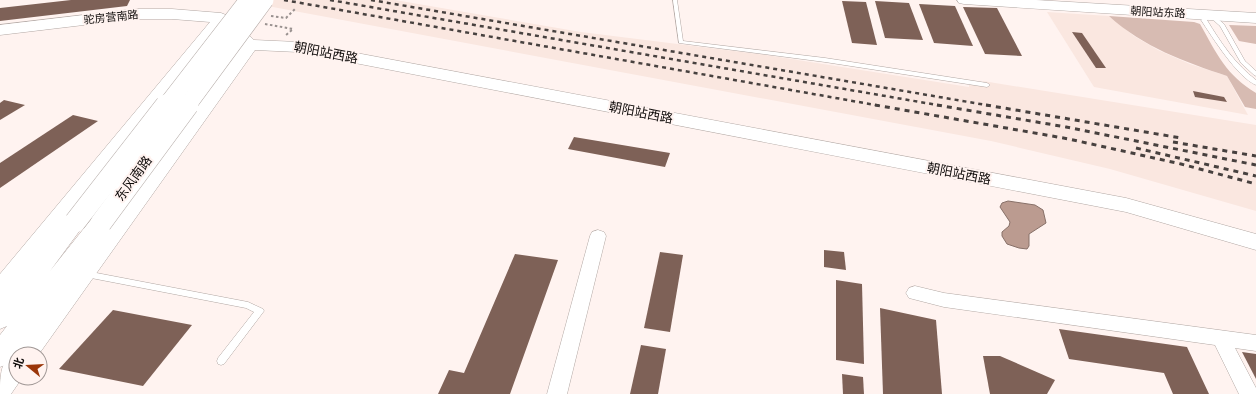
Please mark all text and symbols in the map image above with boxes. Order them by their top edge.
street label: 朝阳站东路 [1130,4,1186,19]
street label: 驼房营南路 [83,7,139,26]
street label: 朝阳站西路 [293,38,359,66]
street label: 朝阳站西路 [608,98,674,126]
street label: 东风南路 [111,152,155,204]
street label: 朝阳站西路 [926,159,992,187]
north arrow [8,346,48,386]
text: 北 [10,356,26,370]

